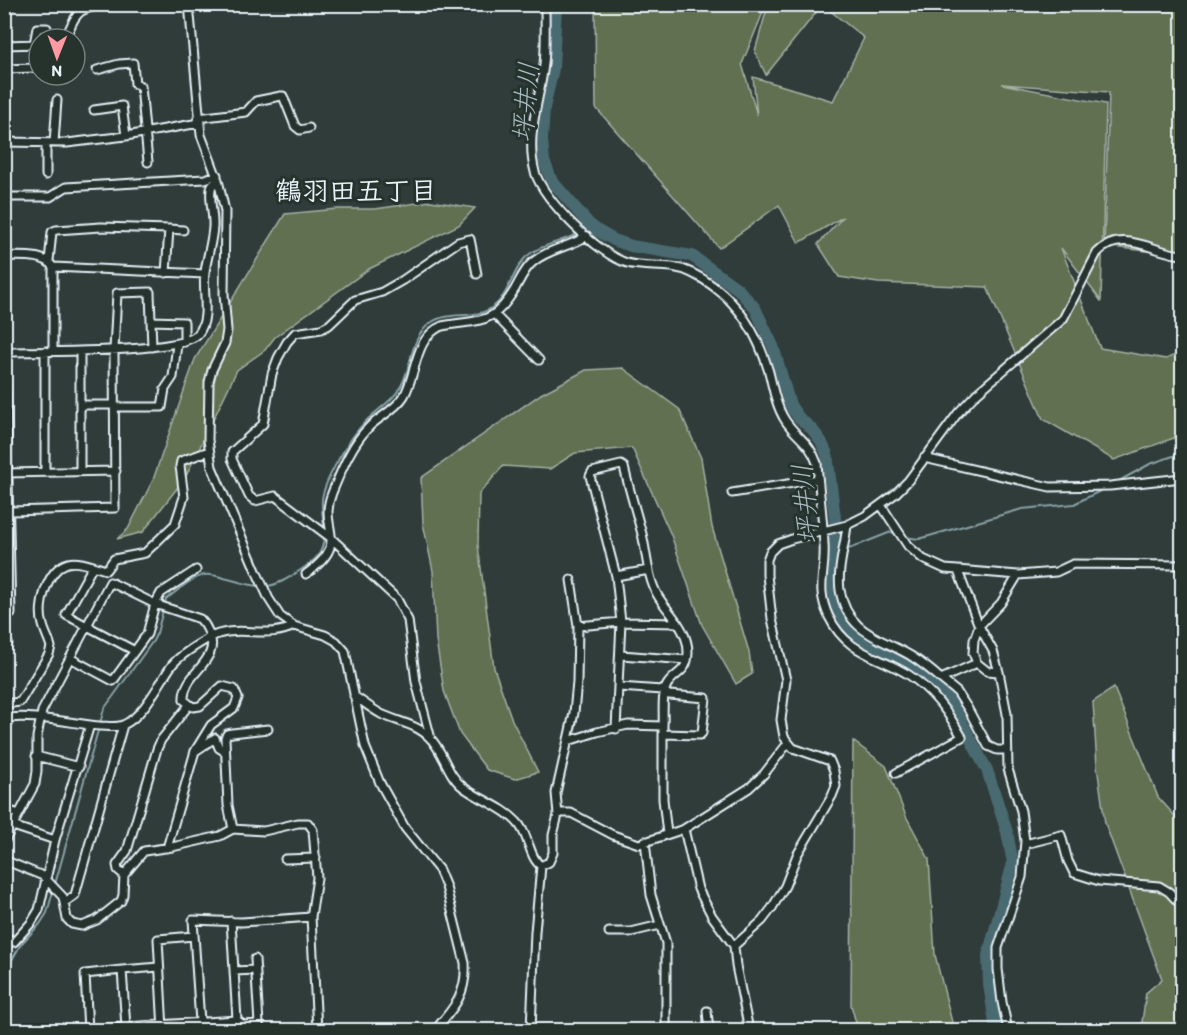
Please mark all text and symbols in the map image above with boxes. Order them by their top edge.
north arrow [27,27,87,87]
water label: 坪井川 [505,60,545,144]
text: N [51,62,62,81]
district label: 鶴羽田五丁目 [275,174,437,207]
water label: 坪井川 [785,462,825,546]

